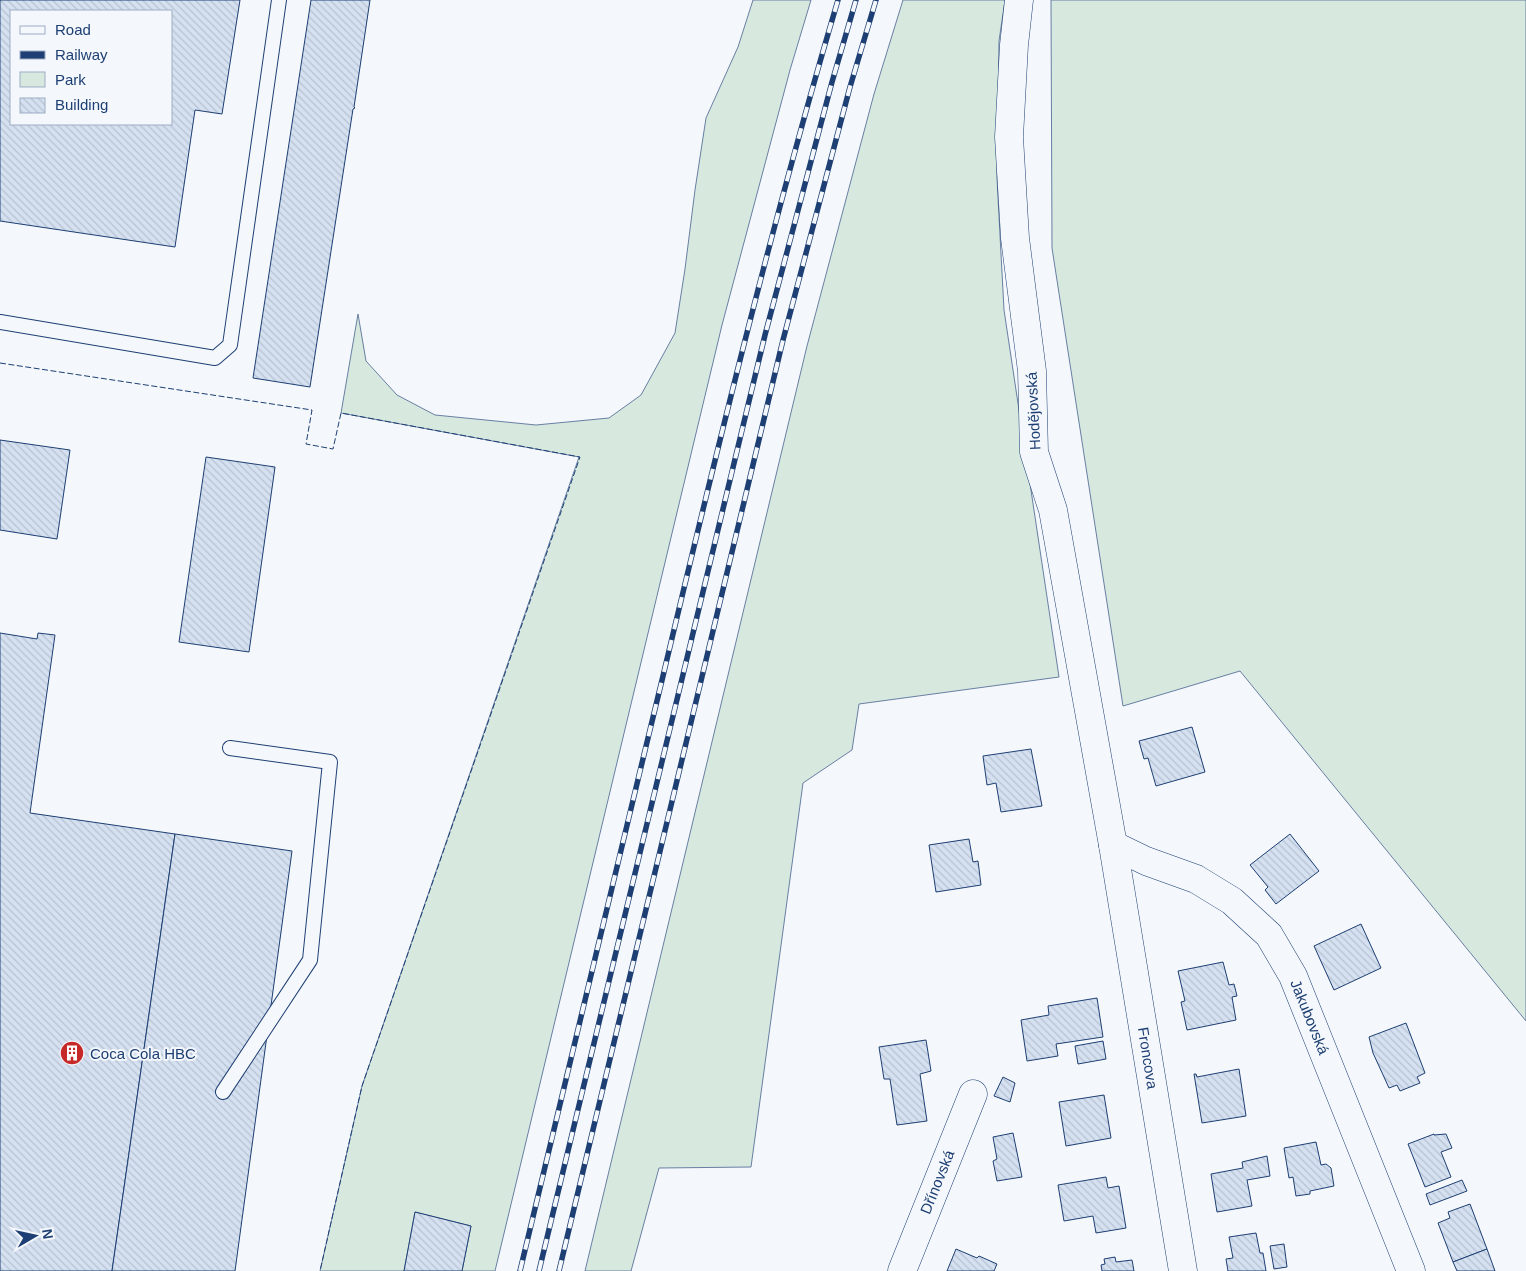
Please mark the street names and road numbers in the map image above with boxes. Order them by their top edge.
street label: Hodějovská [1022,371,1044,451]
street label: Jakubovská [1287,977,1333,1058]
street label: Froncova [1135,1026,1161,1091]
street label: Dřínovská [916,1147,958,1216]

